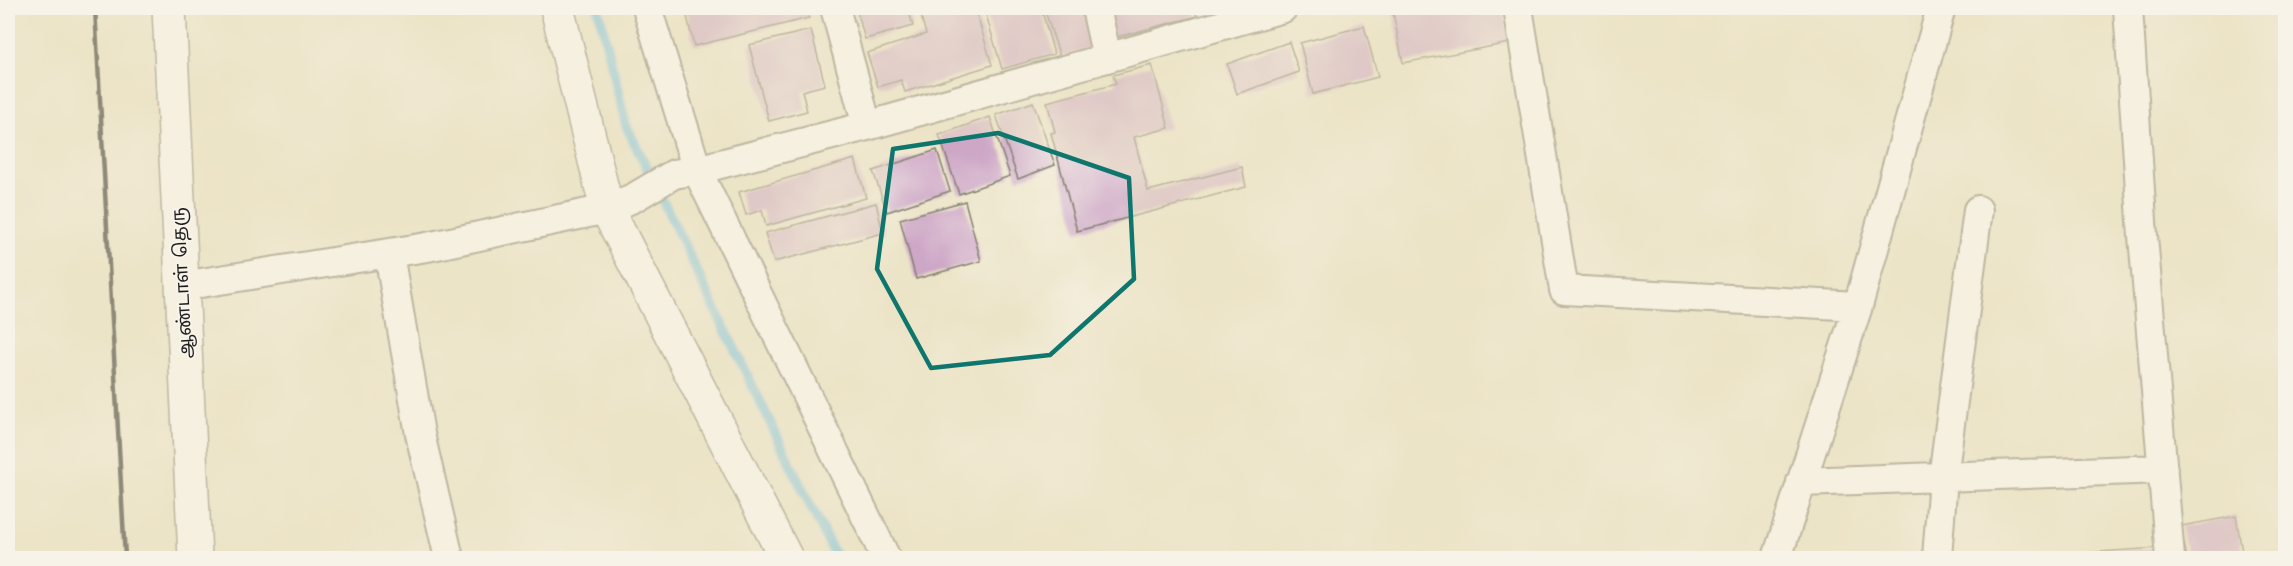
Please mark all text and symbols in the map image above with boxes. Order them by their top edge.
street label: ஆண்டாள் தெரு [166,207,199,359]

